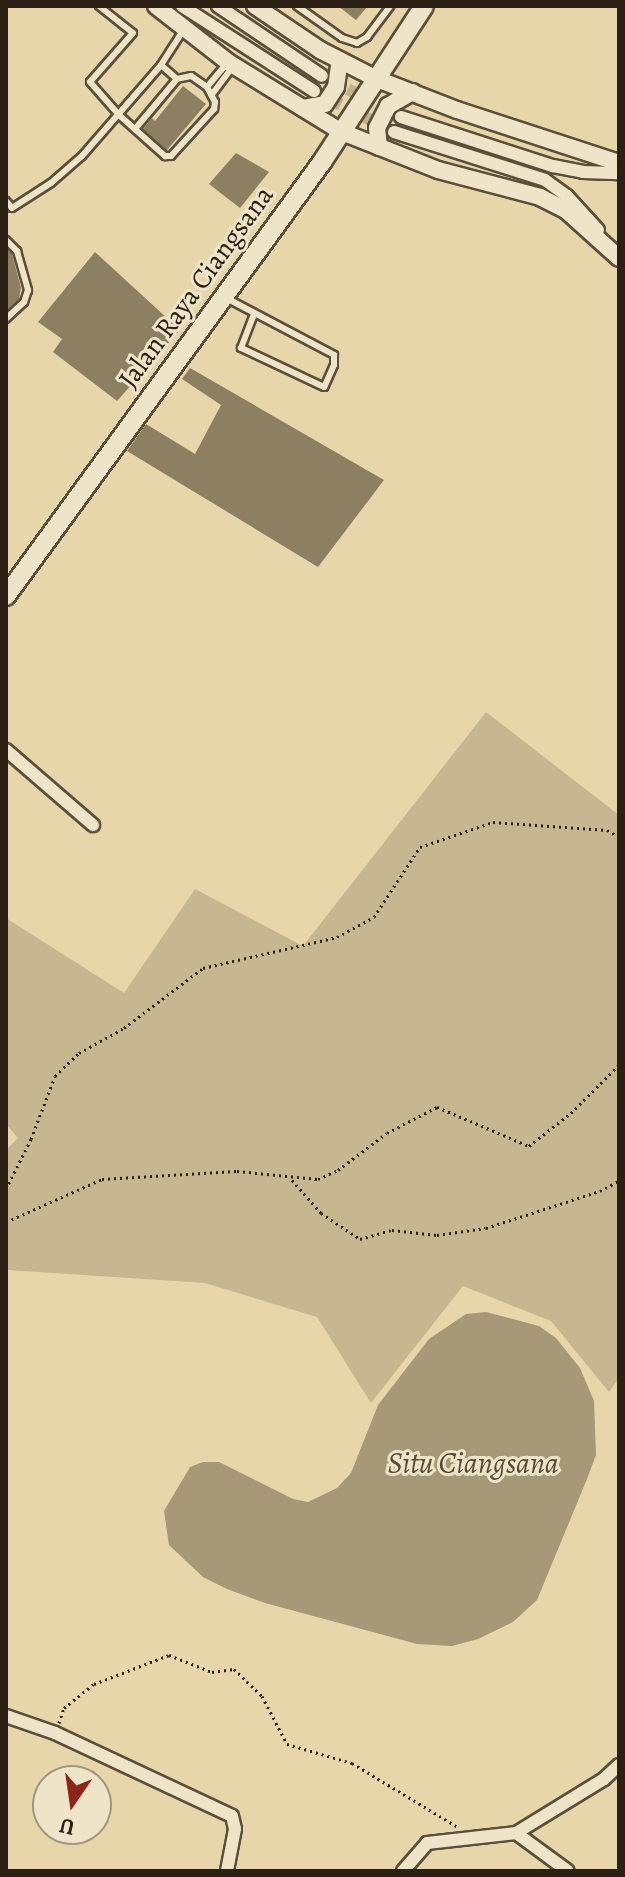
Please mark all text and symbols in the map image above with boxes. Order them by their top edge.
street label: Jalan Raya Ciangsana [111,179,281,395]
water label: Situ Ciangsana [387,1445,559,1481]
north arrow [32,1765,112,1845]
text: U [57,1810,77,1843]

